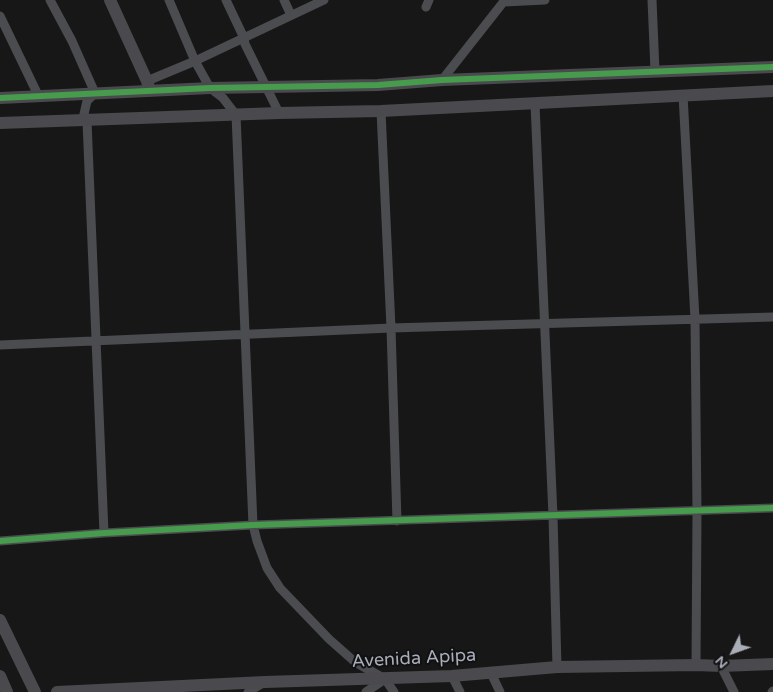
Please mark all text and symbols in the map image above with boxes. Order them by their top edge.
north arrow [708,627,758,677]
street label: Avenida Apipa [351,645,477,673]
text: N [711,653,732,672]

